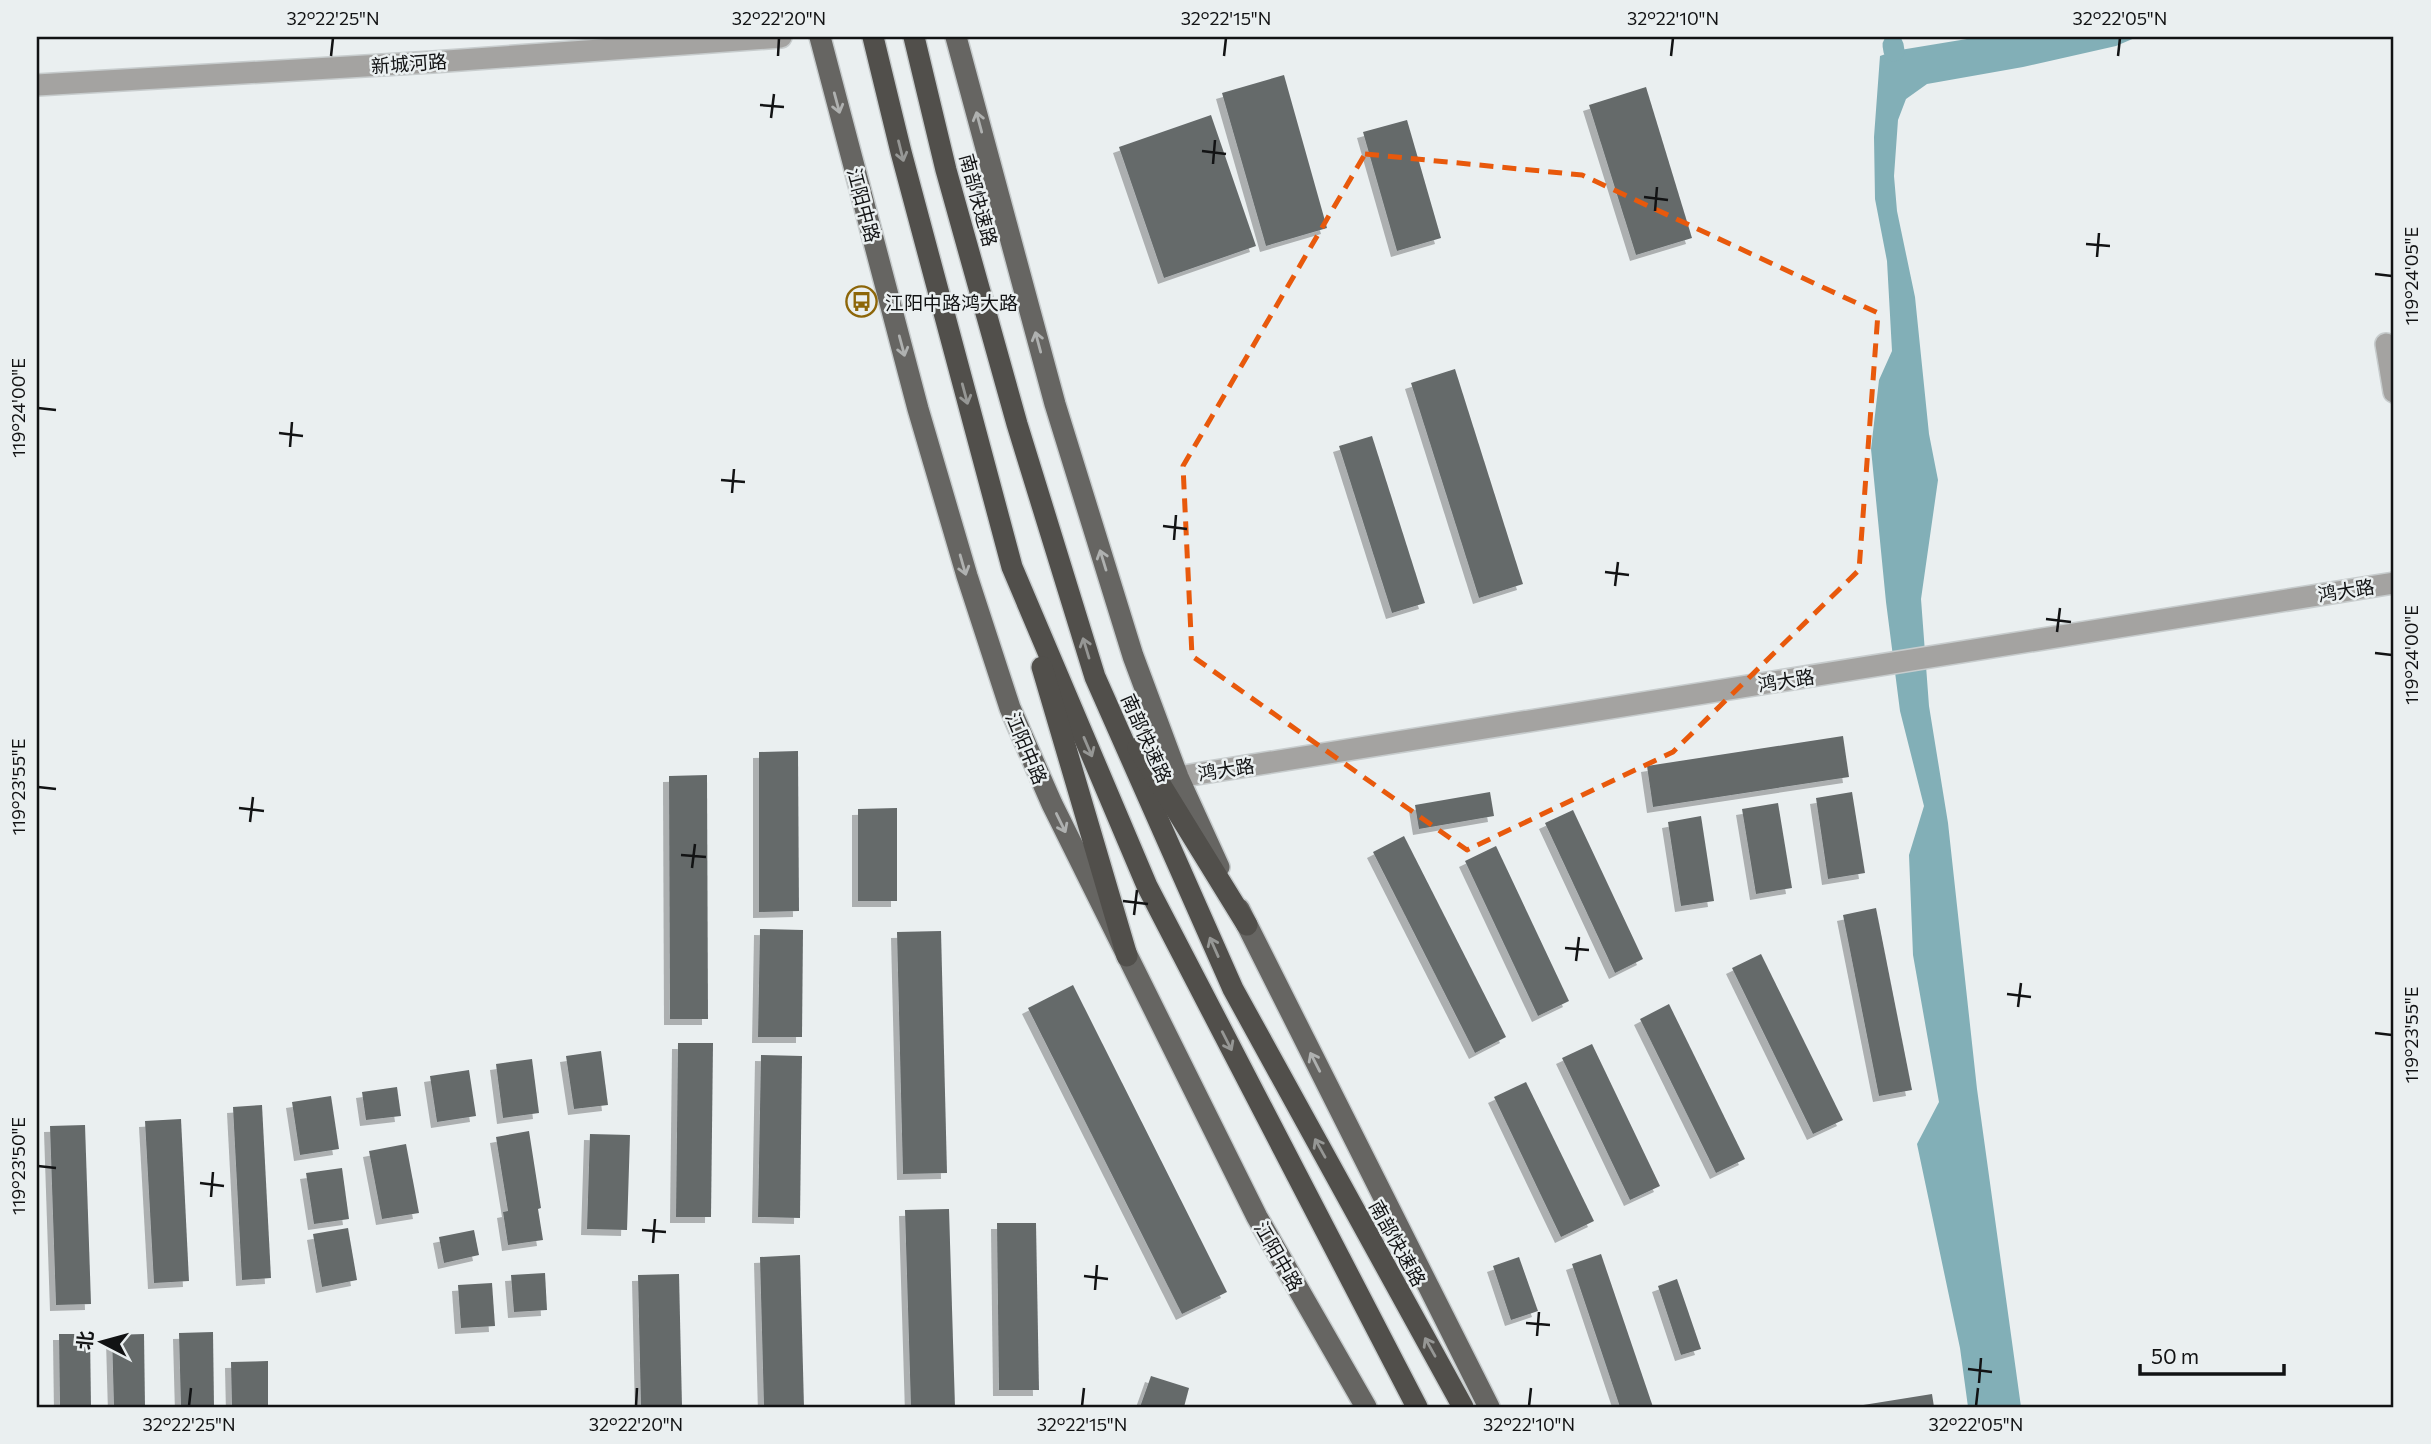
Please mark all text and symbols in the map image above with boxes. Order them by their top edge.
text: 32°22'25"N [287,7,380,29]
text: 32°22'20"N [732,7,826,29]
text: 32°22'15"N [1181,7,1271,29]
text: 32°22'10"N [1627,7,1719,29]
text: 32°22'05"N [2073,7,2167,29]
street label: 新城河路 [370,49,448,77]
one-way arrow [831,91,844,114]
one-way arrow [972,111,985,134]
one-way arrow [895,139,908,162]
street label: 南部快速路 [956,151,1002,249]
street label: 江阳中路 [843,165,885,245]
text: 119°24'05"E [2400,227,2422,325]
bus stop icon: 江阳中路鸿大路 [845,285,879,319]
place label: 江阳中路鸿大路 [885,291,1018,314]
one-way arrow [1031,331,1044,354]
one-way arrow [896,335,909,357]
text: 119°24'00"E [7,358,29,458]
one-way arrow [959,382,972,405]
one-way arrow [1096,549,1109,571]
one-way arrow [958,554,971,576]
street label: 鸿大路 [2316,574,2376,606]
text: 119°24'00"E [2400,605,2422,705]
one-way arrow [1079,637,1092,659]
street label: 鸿大路 [1756,664,1816,696]
street label: 南部快速路 [1117,690,1177,786]
street label: 江阳中路 [1002,709,1052,787]
one-way arrow [1082,736,1095,757]
text: 119°23'55"E [7,739,29,835]
street label: 鸿大路 [1196,753,1256,785]
one-way arrow [1055,812,1069,833]
one-way arrow [1207,937,1220,958]
text: 119°23'55"E [2400,987,2422,1083]
one-way arrow [1221,1030,1235,1051]
one-way arrow [1308,1052,1322,1073]
text: 119°23'50"E [7,1117,29,1215]
one-way arrow [1313,1138,1326,1159]
street label: 南部快速路 [1365,1196,1431,1290]
street label: 江阳中路 [1250,1217,1308,1295]
north arrow [66,1308,136,1378]
text: 北 [72,1330,97,1351]
scale bar [2140,1332,2284,1376]
one-way arrow [1423,1338,1437,1358]
text: 50 m [2151,1343,2199,1368]
text: 32°22'25"N [143,1413,236,1435]
text: 32°22'20"N [589,1413,683,1435]
text: 32°22'15"N [1037,1413,1127,1435]
text: 32°22'10"N [1483,1413,1575,1435]
text: 32°22'05"N [1929,1413,2023,1435]

